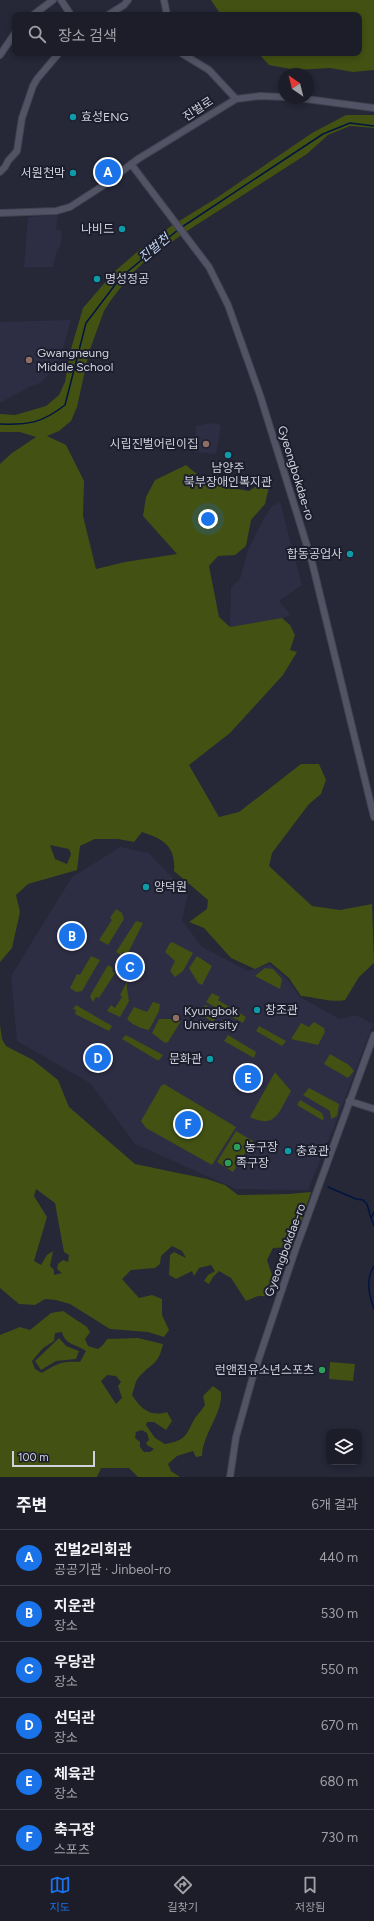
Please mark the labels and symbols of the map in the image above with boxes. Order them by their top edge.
north arrow [278,68,314,104]
street label: 진벌로 [180,94,216,124]
place label: 효성ENG [81,110,129,124]
marker: 효성ENG [68,112,78,122]
pin: A [95,157,121,187]
place label: 서원천막 [21,166,65,180]
marker: 서원천막 [68,168,78,178]
place label: 나비드 [81,222,114,236]
marker: 나비드 [117,224,127,234]
water label: 진벌천 [135,230,173,265]
place label: 명성정공 [105,272,149,286]
marker: 명성정공 [92,274,102,284]
place label: Gwangneung Middle School [37,346,113,374]
marker: Gwangneung Middle School [24,355,34,365]
street label: Gyeongbokdae-ro [275,424,317,522]
place label: 시립진벌어린이집 [110,437,198,451]
marker: 시립진벌어린이집 [201,439,211,449]
marker: 남양주 북부장애인복지관 [223,450,233,460]
place label: 남양주 북부장애인복지관 [184,461,272,489]
your location [198,509,218,529]
place label: 합동공업사 [287,547,342,561]
marker: 합동공업사 [345,549,355,559]
place label: 양덕원 [154,880,187,894]
marker: 양덕원 [141,882,151,892]
pin: B [59,921,85,951]
pin: C [117,952,143,982]
place label: 창조관 [265,1003,298,1017]
place label: Kyungbok University [184,1004,239,1032]
marker: 창조관 [252,1005,262,1015]
marker: Kyungbok University [171,1013,181,1023]
pin: D [85,1043,111,1073]
place label: 문화관 [169,1052,202,1066]
marker: 문화관 [205,1054,215,1064]
pin: E [235,1063,261,1093]
pin: F [175,1109,201,1139]
place label: 농구장 [245,1140,278,1154]
marker: 농구장 [232,1142,242,1152]
place label: 충효관 [296,1144,329,1158]
marker: 충효관 [283,1146,293,1156]
place label: 족구장 [236,1156,269,1170]
marker: 족구장 [223,1158,233,1168]
street label: Gyeongbokdae-ro [262,1202,308,1298]
place label: 런앤짐유소년스포츠 [215,1363,314,1377]
marker: 런앤짐유소년스포츠 [317,1365,327,1375]
scale bar [12,1449,95,1468]

